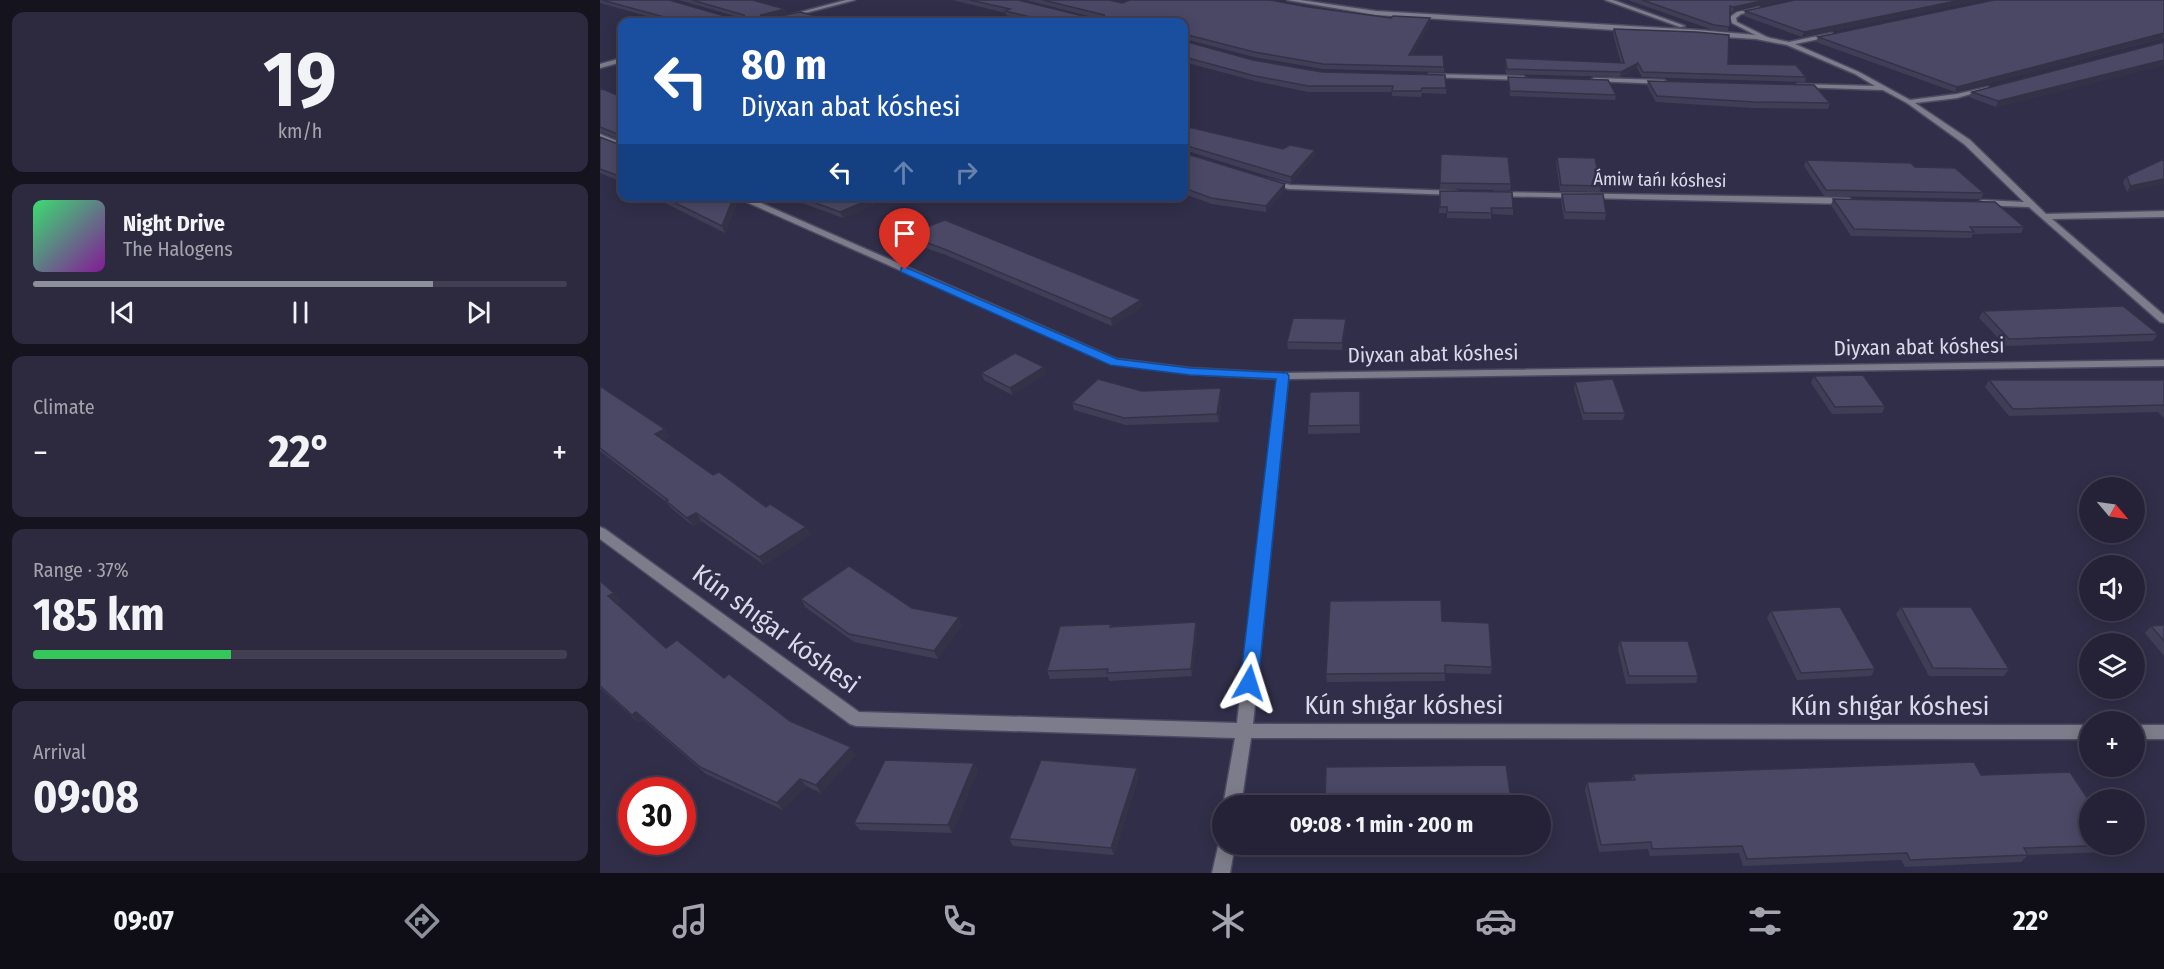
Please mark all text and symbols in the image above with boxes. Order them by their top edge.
text: 19 [263,33,337,127]
text: 80 m [741,40,827,90]
icon: left [642,42,720,120]
text: Diyxan abat kóshesi [741,91,960,123]
text: km/h [278,119,322,143]
icon: left [824,156,857,189]
icon: ahead [887,156,920,189]
icon: right [950,156,983,189]
street label: Ámiw tańı kóshesi [1593,167,1727,192]
pin [879,208,930,270]
text: Night Drive [123,210,225,237]
icon: arrive [888,217,921,250]
text: The Halogens [123,237,233,261]
icon: previous [106,296,139,329]
icon: pause [284,296,317,329]
icon: next [462,296,495,329]
street label: Diyxan abat kóshesi [1833,333,2005,361]
street label: Diyxan abat kóshesi [1347,340,1519,368]
text: Climate [33,395,95,419]
text: 22° [269,425,331,479]
text: − [33,433,48,473]
text: + [552,433,567,473]
north arrow [2079,477,2145,543]
map controls [2079,477,2145,855]
button: sound [2079,555,2145,621]
text: Range · 37% [33,558,129,582]
street label: Kún shıǵar kóshesi [686,558,866,700]
text: 185 km [33,588,165,642]
button: layers [2079,633,2145,699]
position arrow [1217,651,1281,715]
street label: Kún shıǵar kóshesi [1305,690,1503,721]
street label: Kún shıǵar kóshesi [1791,691,1989,722]
button: + [2079,711,2145,777]
text: Arrival [33,740,86,764]
text: 09:08 [33,770,139,824]
speed limit sign: 30 [618,777,696,855]
button: − [2079,789,2145,855]
text: 09:08 · 1 min · 200 m [1290,811,1473,838]
icon: directions [401,900,443,942]
icon: music [669,900,711,942]
icon: phone [938,900,980,942]
icon: climate [1207,900,1249,942]
icon: car [1475,900,1517,942]
icon: filters [1744,900,1786,942]
text: 09:07 [113,905,174,937]
text: 22° [2013,905,2051,937]

